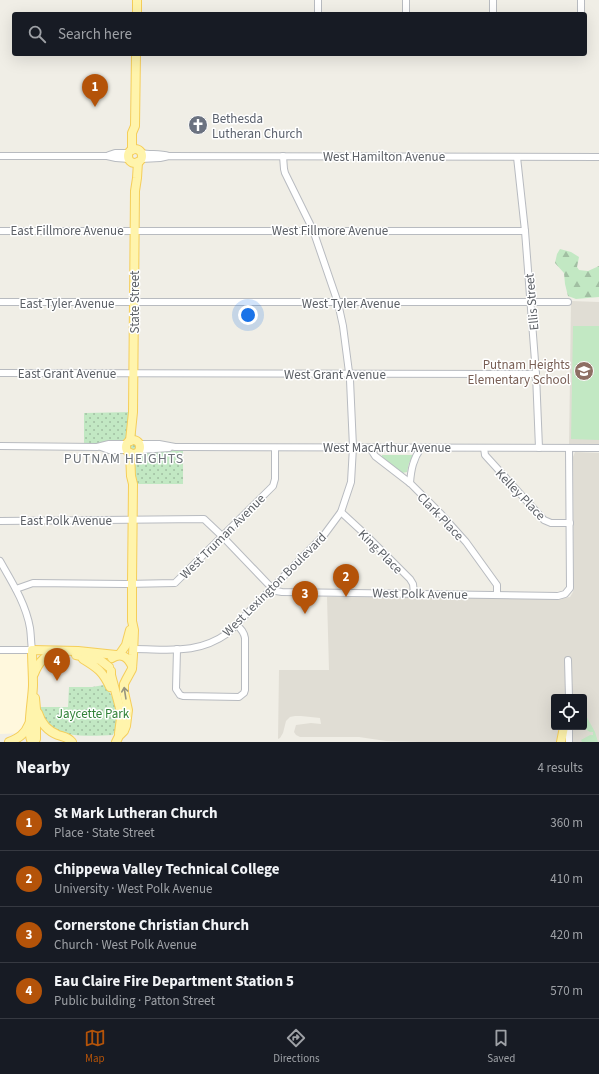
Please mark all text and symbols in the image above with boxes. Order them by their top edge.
search box [12,12,587,56]
icon: search [26,23,48,45]
text: Search here [58,24,132,45]
pin: 1 [82,74,108,107]
place label: Bethesda Lutheran Church [212,110,303,143]
church icon: Bethesda Lutheran Church [187,114,209,136]
street label: West Hamilton Avenue [323,148,445,166]
street label: East Fillmore Avenue [10,222,124,240]
street label: West Fillmore Avenue [272,222,388,240]
street label: State Street [126,270,144,333]
street label: Ellis Street [520,272,543,331]
street label: East Tyler Avenue [19,295,115,313]
street label: West Tyler Avenue [302,295,400,313]
your location [238,305,258,325]
place label: Putnam Heights Elementary School [468,356,571,389]
school or university icon: Putnam Heights Elementary School [573,360,595,382]
street label: East Grant Avenue [18,365,116,383]
street label: West Grant Avenue [284,366,386,384]
street label: West MacArthur Avenue [323,439,451,457]
district label: PUTNAM HEIGHTS [64,449,184,469]
street label: Kelley Place [491,465,549,524]
street label: Clark Place [413,489,468,545]
street label: West Truman Avenue [176,490,269,583]
street label: East Polk Avenue [20,512,112,530]
street label: King Place [354,525,407,578]
street label: West Lexington Boulevard [219,529,331,641]
pin: 2 [333,564,359,597]
pin: 3 [292,581,318,614]
street label: West Polk Avenue [372,584,468,604]
pin: 4 [44,648,70,681]
one-way arrow [121,687,129,700]
map controls [551,694,587,730]
button: locate [551,694,587,730]
park label: Jaycette Park [57,705,130,723]
text: Nearby [16,756,70,780]
text: 4 results [538,759,583,777]
text: St Mark Lutheran Church [54,803,218,824]
text: 1 [26,814,32,832]
text: 360 m [550,814,583,832]
text: Place · State Street [54,824,155,842]
text: Chippewa Valley Technical College [54,859,280,880]
text: 2 [26,870,32,888]
text: 410 m [550,870,583,888]
text: University · West Polk Avenue [54,880,213,898]
text: Cornerstone Christian Church [54,915,249,936]
text: 3 [26,926,32,944]
text: 420 m [550,926,583,944]
text: Church · West Polk Avenue [54,936,197,954]
text: Eau Claire Fire Department Station 5 [54,971,294,992]
text: 4 [26,982,32,1000]
text: 570 m [550,982,583,1000]
text: Public building · Patton Street [54,992,215,1010]
tab: Map [84,1027,106,1066]
tab: Directions [273,1027,320,1066]
tab: Saved [487,1027,515,1066]

